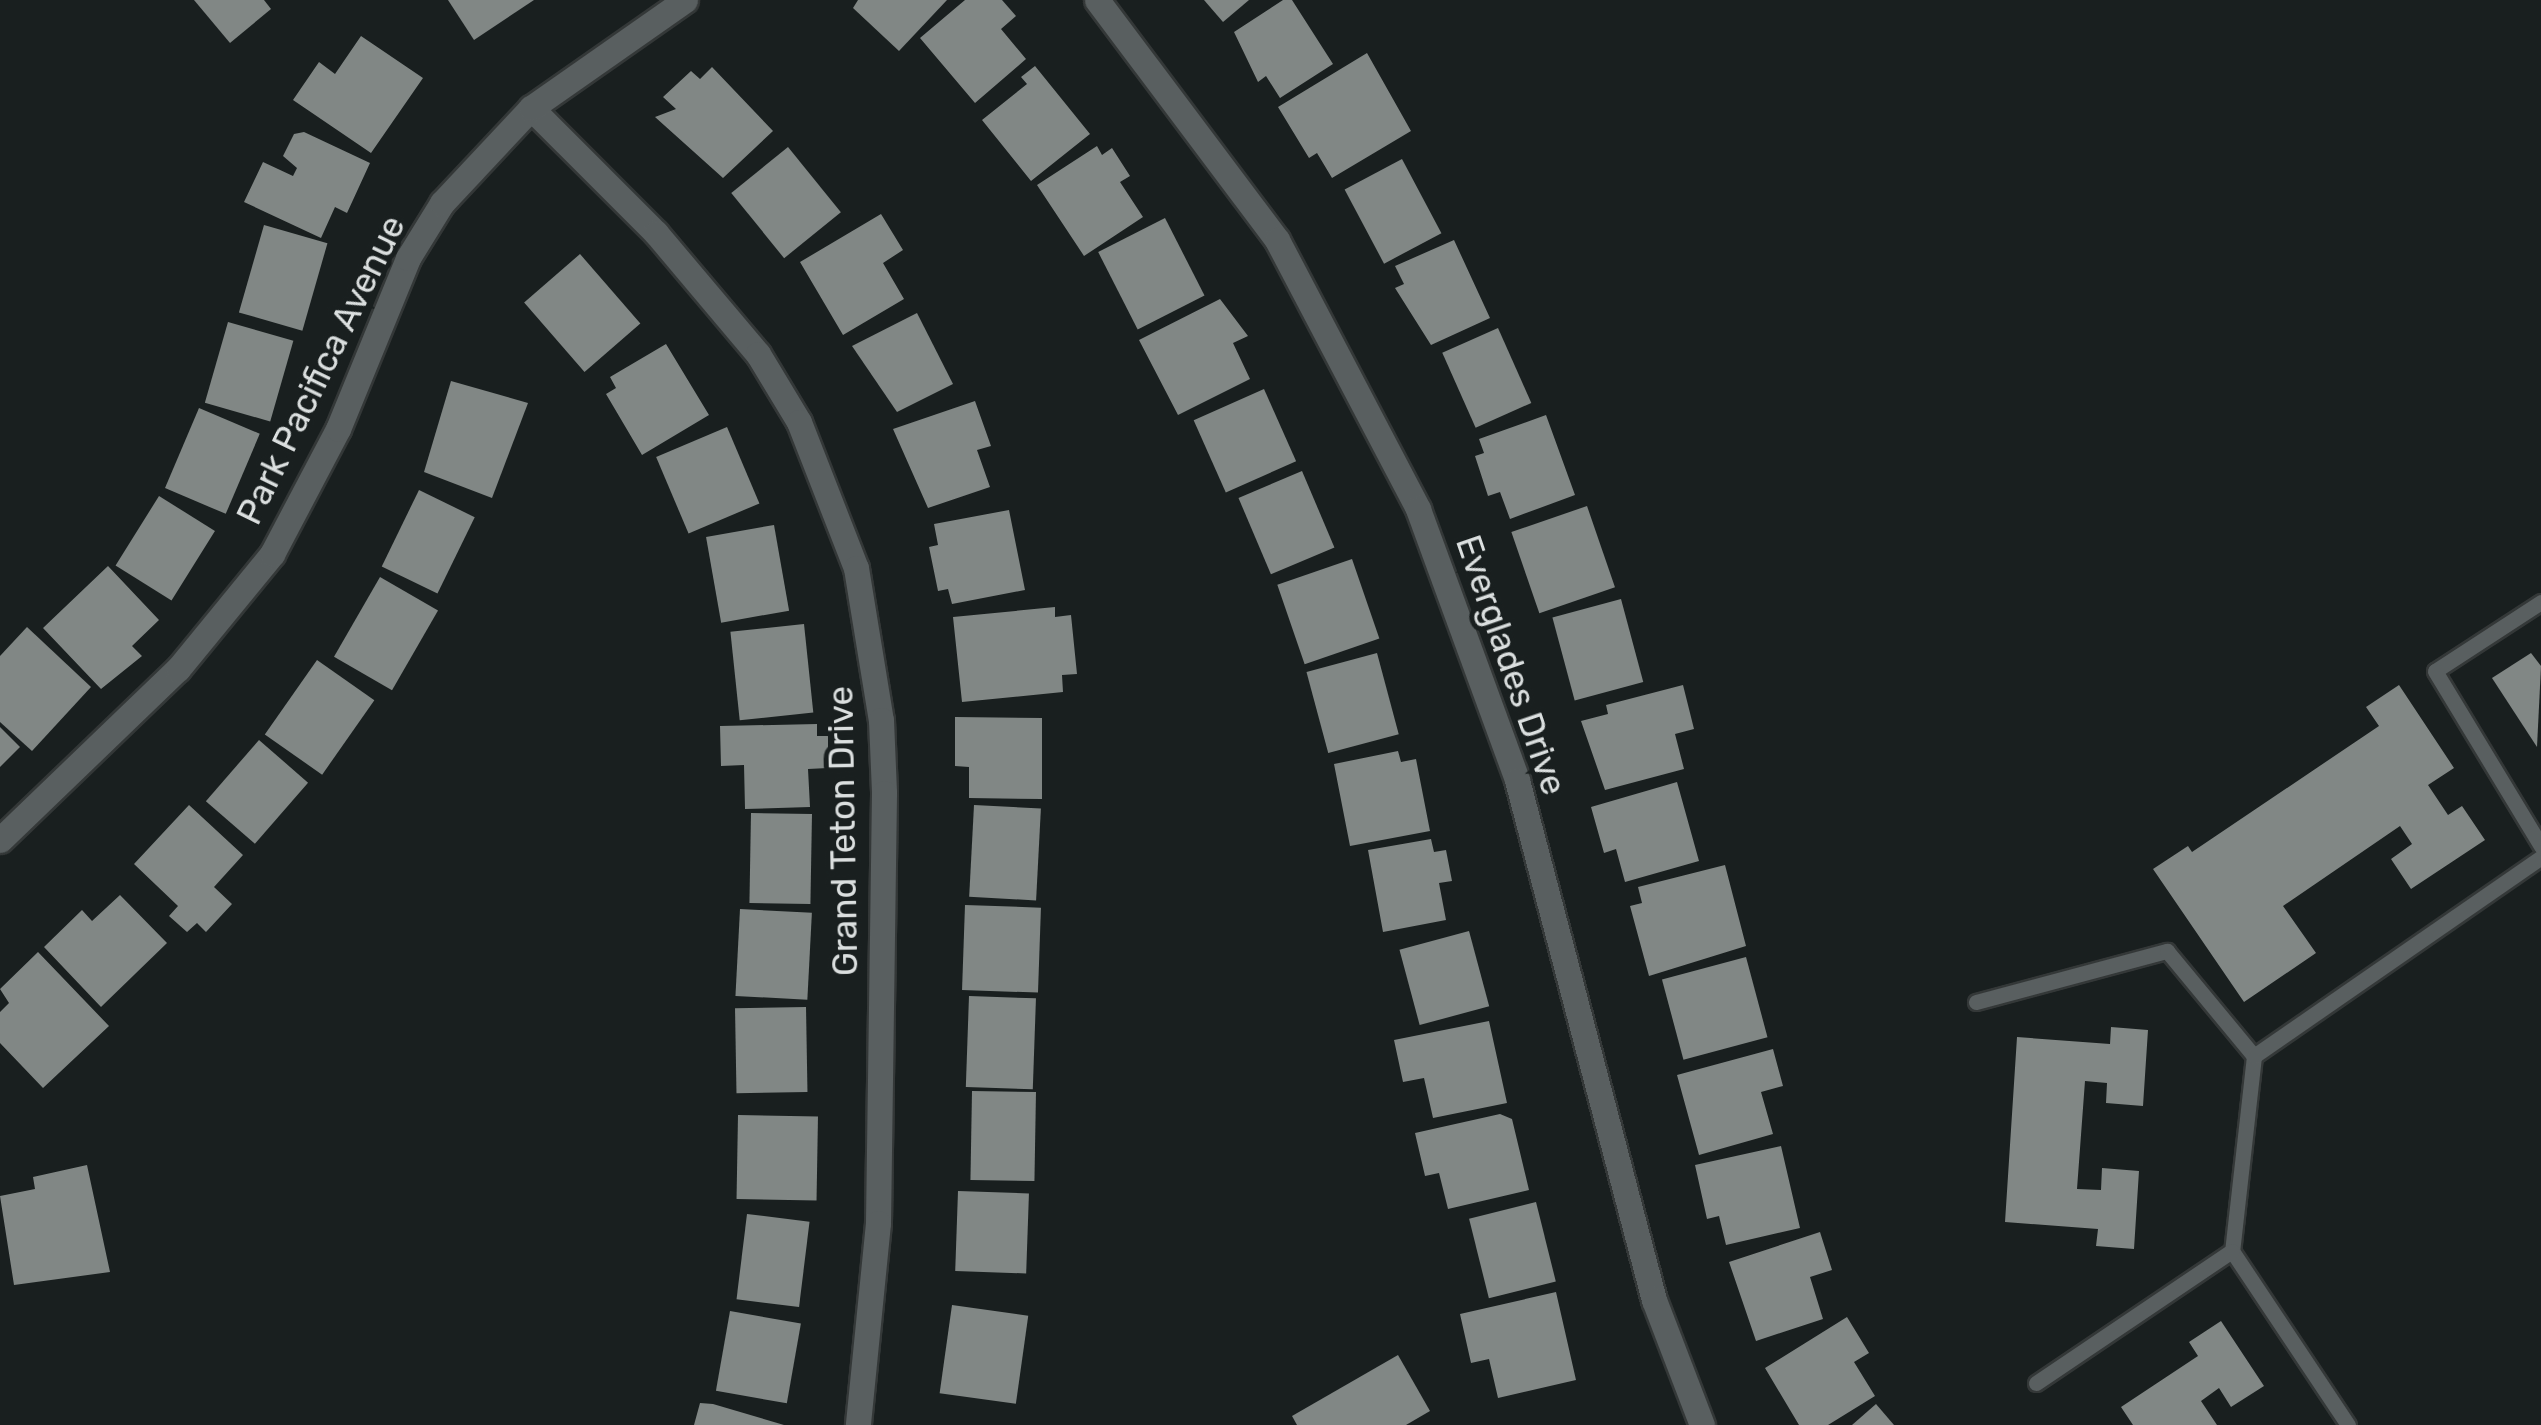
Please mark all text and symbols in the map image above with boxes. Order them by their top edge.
street label: Park Pacifica Avenue [228,208,414,532]
street label: Everglades Drive [1447,530,1575,800]
street label: Grand Teton Drive [819,685,867,977]

